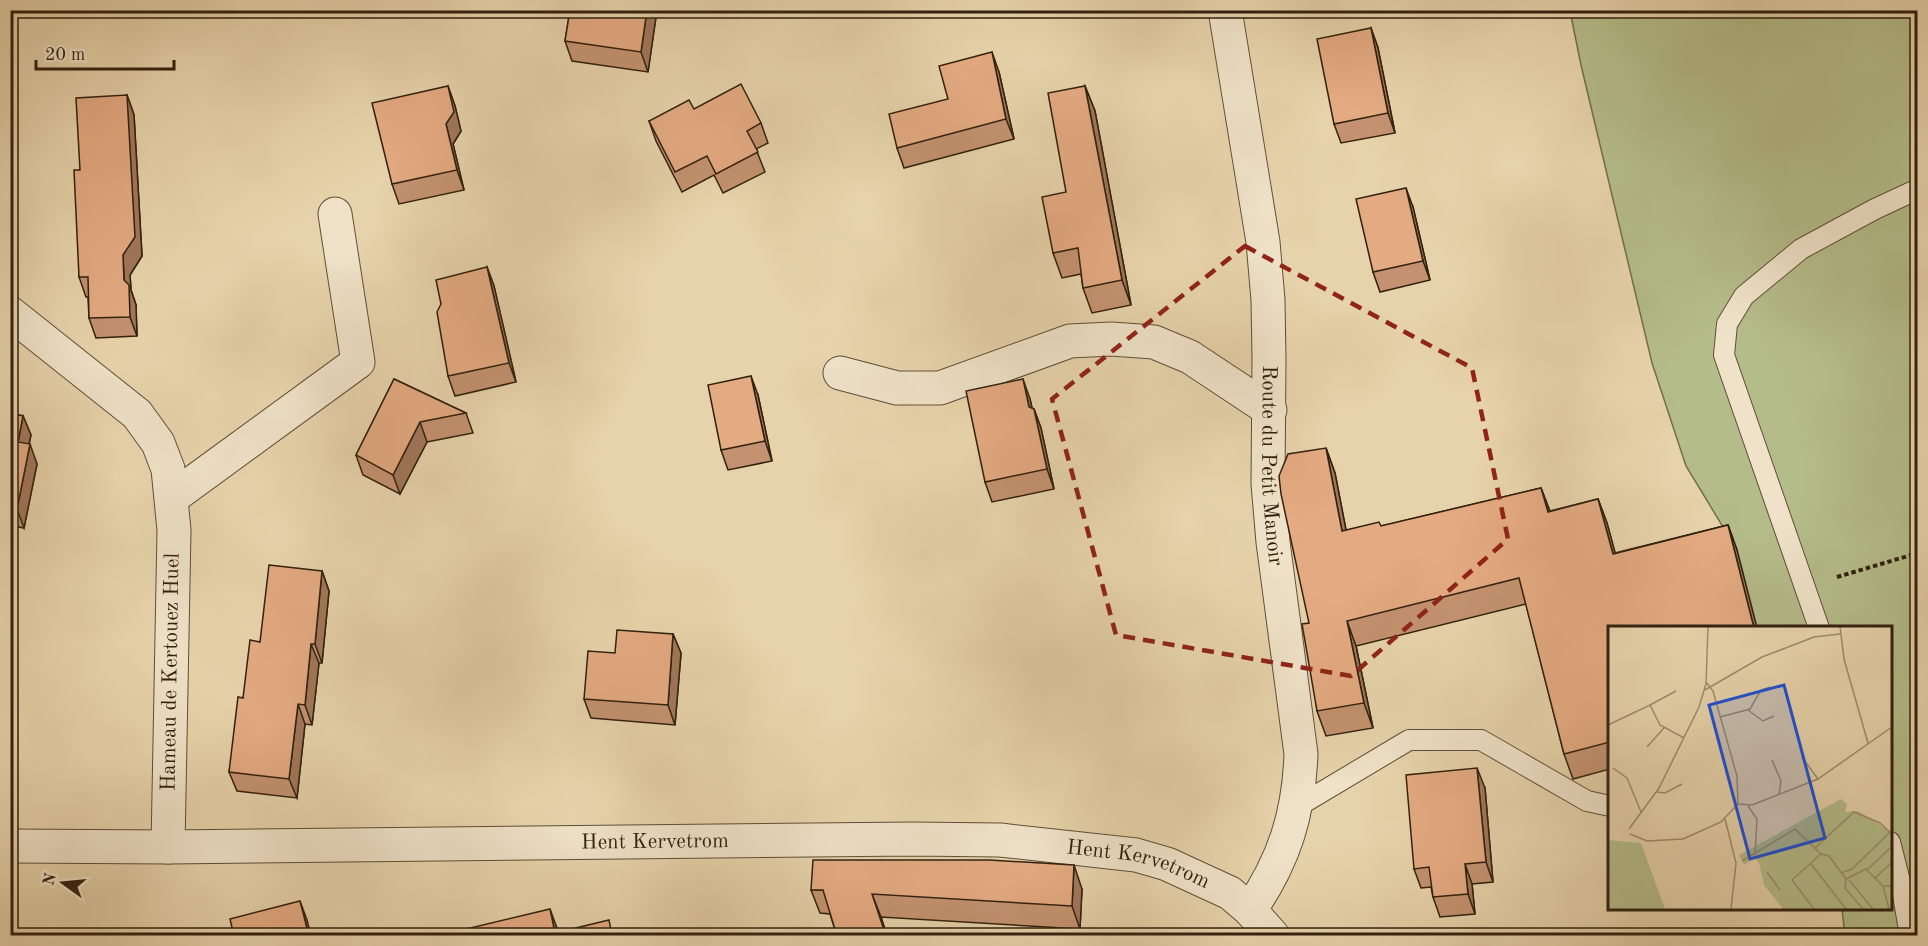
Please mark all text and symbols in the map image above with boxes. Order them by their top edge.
scale bar [36,33,174,71]
text: 20 m [45,46,85,64]
street label: Route du Petit Manoir [1257,365,1287,567]
street label: Hameau de Kertouez Huel [158,552,184,791]
inset map [1608,626,1892,910]
street label: Hent Kervetrom [581,830,729,853]
street label: Hent Kervetrom [1065,837,1213,893]
north arrow [33,853,93,913]
text: N [41,871,60,888]

